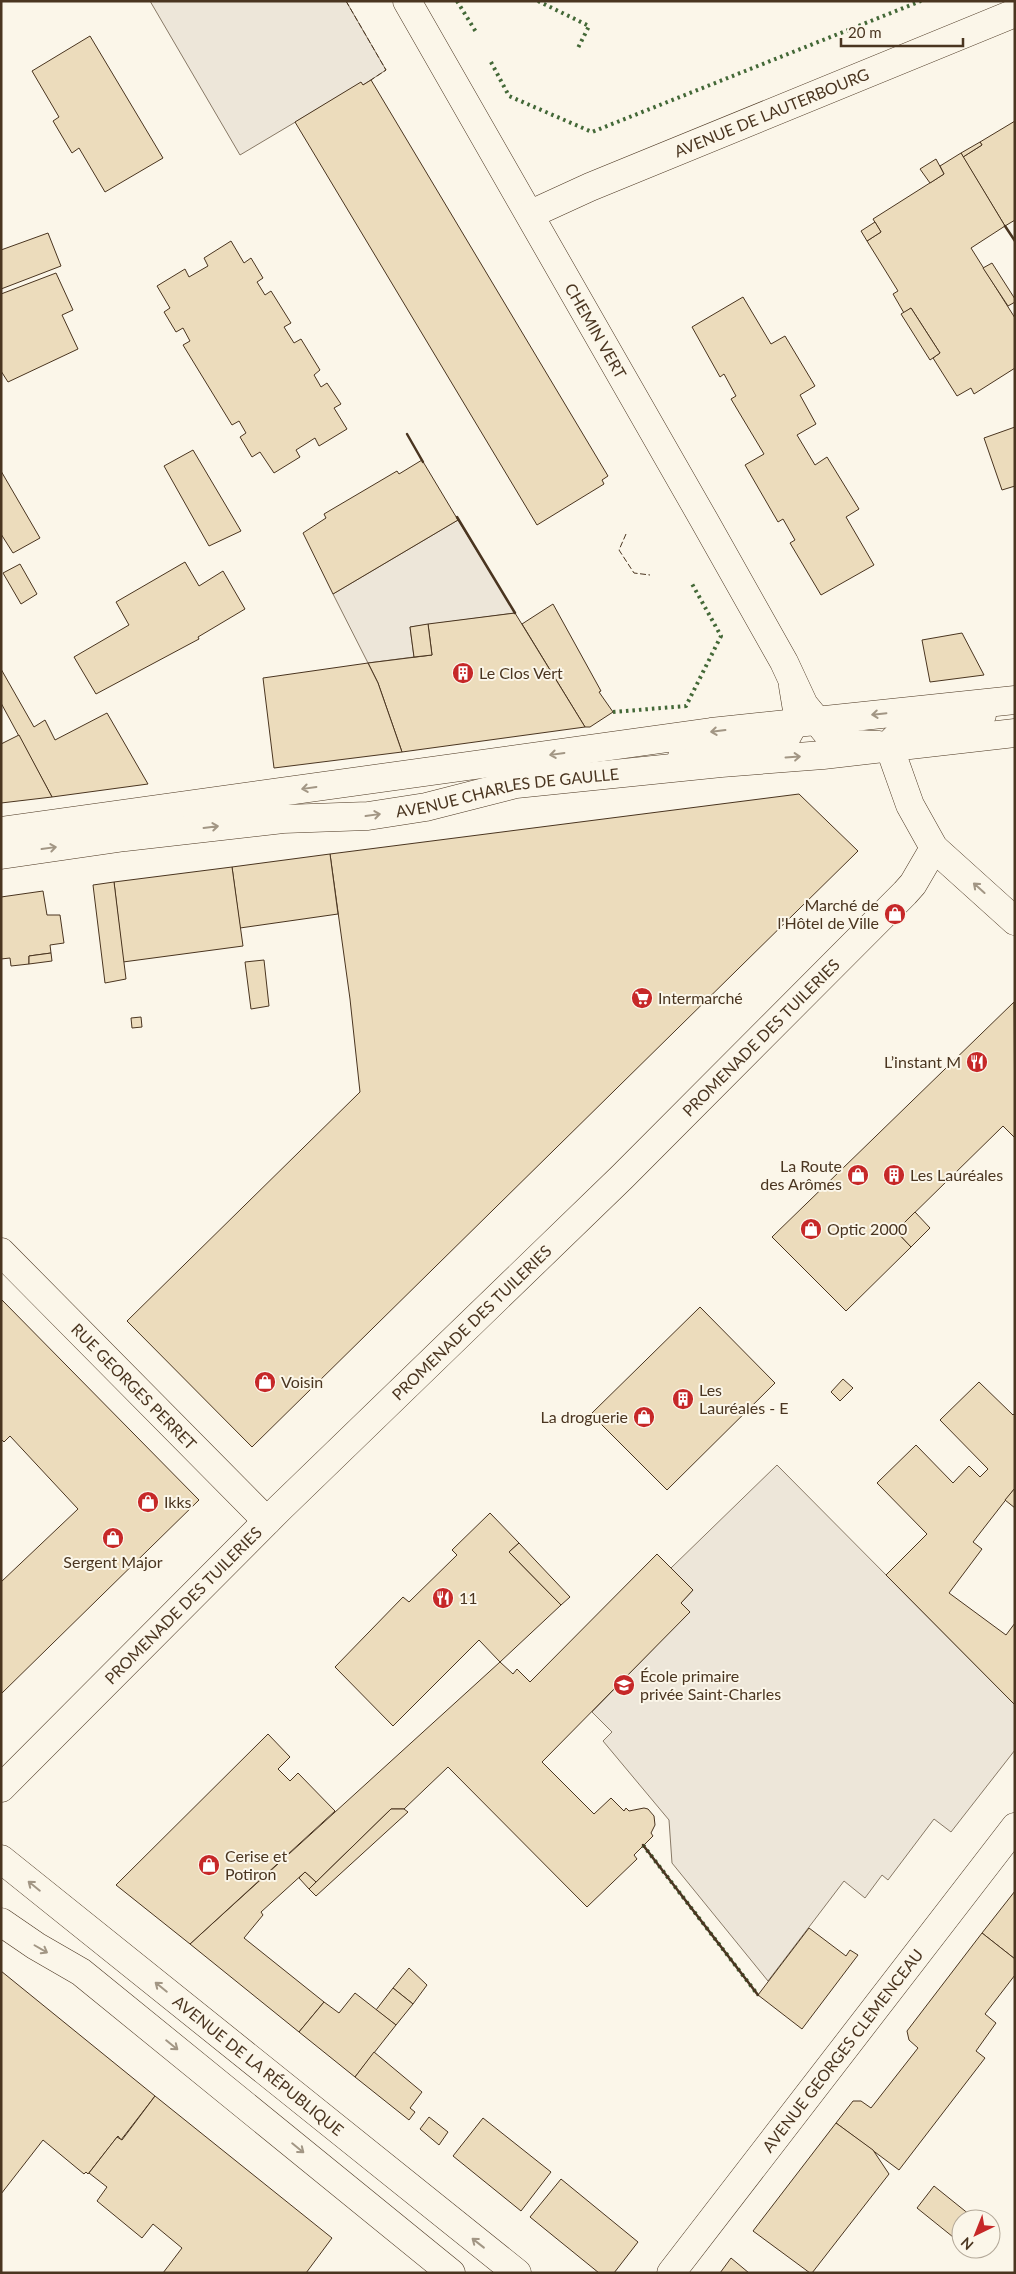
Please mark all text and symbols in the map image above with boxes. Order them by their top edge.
scale bar [841,15,964,47]
text: 20 m [848,23,882,41]
street label: AVENUE DE LAUTERBOURG [671,64,872,161]
street label: CHEMIN VERT [561,280,631,382]
building icon: Le Clos Vert [451,661,475,685]
place label: Le Clos Vert [479,663,563,682]
one-way arrow [871,709,887,719]
one-way arrow [710,726,726,736]
one-way arrow [549,749,565,759]
one-way arrow [784,752,800,762]
street label: AVENUE CHARLES DE GAULLE [394,764,620,821]
one-way arrow [301,784,317,794]
one-way arrow [364,810,380,820]
one-way arrow [202,822,218,832]
one-way arrow [41,843,57,853]
one-way arrow [973,882,986,894]
place label: Marché de l'Hôtel de Ville [777,895,879,932]
shop icon: Marché de l'Hôtel de Ville [883,902,907,926]
street label: PROMENADE DES TUILERIES [678,955,843,1120]
supermarket icon: Intermarché [630,986,654,1010]
place label: Intermarché [658,988,743,1007]
restaurant icon: L’instant M [965,1050,989,1074]
place label: L’instant M [884,1052,961,1071]
place label: La Route des Arômes [760,1156,842,1193]
shop icon: La Route des Arômes [846,1163,870,1187]
building icon: Les Lauréales [882,1163,906,1187]
place label: Les Lauréales [910,1165,1003,1184]
shop icon: Optic 2000 [799,1217,823,1241]
place label: Optic 2000 [827,1219,907,1238]
street label: PROMENADE DES TUILERIES [388,1241,555,1404]
street label: RUE GEORGES PERRET [68,1319,201,1454]
shop icon: Voisin [253,1370,277,1394]
place label: Voisin [281,1372,323,1391]
place label: Les Lauréales - E [699,1380,789,1417]
building icon: Les Lauréales - E [671,1387,695,1411]
shop icon: La droguerie [632,1405,656,1429]
place label: La droguerie [540,1407,628,1426]
shop icon: Ikks [136,1490,160,1514]
place label: Ikks [164,1492,192,1511]
street label: PROMENADE DES TUILERIES [100,1522,265,1688]
shop icon: Sergent Major [101,1526,125,1550]
place label: Sergent Major [63,1552,163,1571]
restaurant icon: 11 [431,1586,455,1610]
place label: 11 [459,1588,478,1607]
place label: École primaire privée Saint-Charles [640,1666,781,1703]
school or university icon: École primaire privée Saint-Charles [612,1673,636,1697]
place label: Cerise et Potiron [225,1846,288,1883]
shop icon: Cerise et Potiron [197,1853,221,1877]
one-way arrow [28,1880,41,1891]
one-way arrow [34,1945,48,1955]
street label: AVENUE GEORGES CLEMENCEAU [758,1945,927,2156]
one-way arrow [155,1982,168,1993]
street label: AVENUE DE LA RÉPUBLIQUE [170,1991,348,2139]
one-way arrow [165,2040,178,2051]
one-way arrow [291,2142,304,2153]
north arrow [951,2209,1001,2259]
text: N [957,2234,977,2254]
one-way arrow [472,2237,485,2248]

